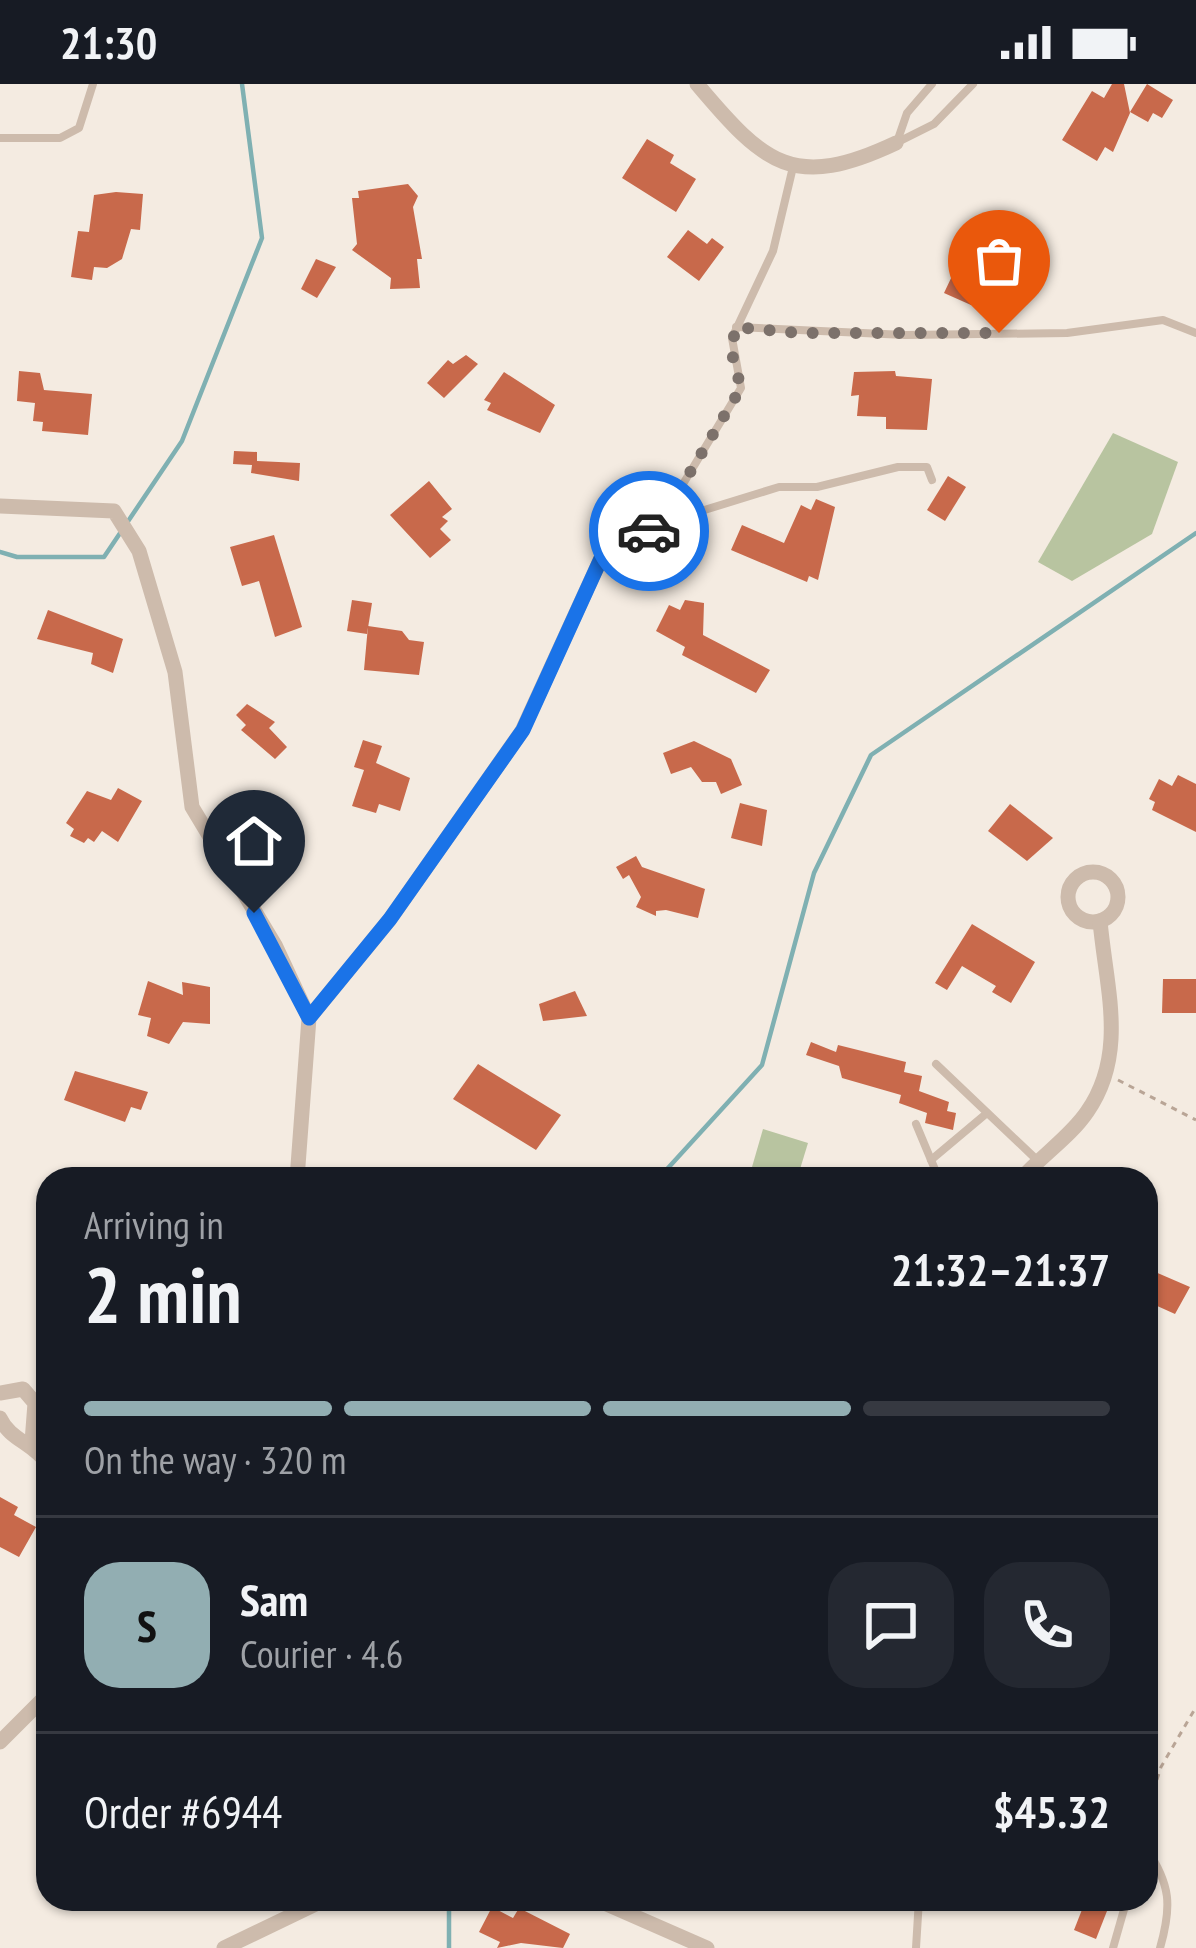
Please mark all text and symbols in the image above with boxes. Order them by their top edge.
text: 21:30 [60,13,157,71]
pin [948,210,1050,333]
icon: bag [966,228,1032,294]
courier [589,471,709,591]
icon: car [616,498,682,564]
pin [203,790,305,913]
icon: home [221,808,287,874]
text: Arriving in [84,1199,224,1250]
text: 21:32–21:37 [891,1240,1110,1298]
text: 2 min [84,1244,242,1345]
text: On the way · 320 m [84,1434,346,1485]
button: chat [828,1562,954,1688]
button: phone [984,1562,1110,1688]
text: Sam [240,1570,308,1628]
text: S [137,1596,157,1654]
text: Courier · 4.6 [240,1628,403,1679]
text: Order #6944 [84,1782,282,1840]
text: $45.32 [993,1782,1110,1840]

